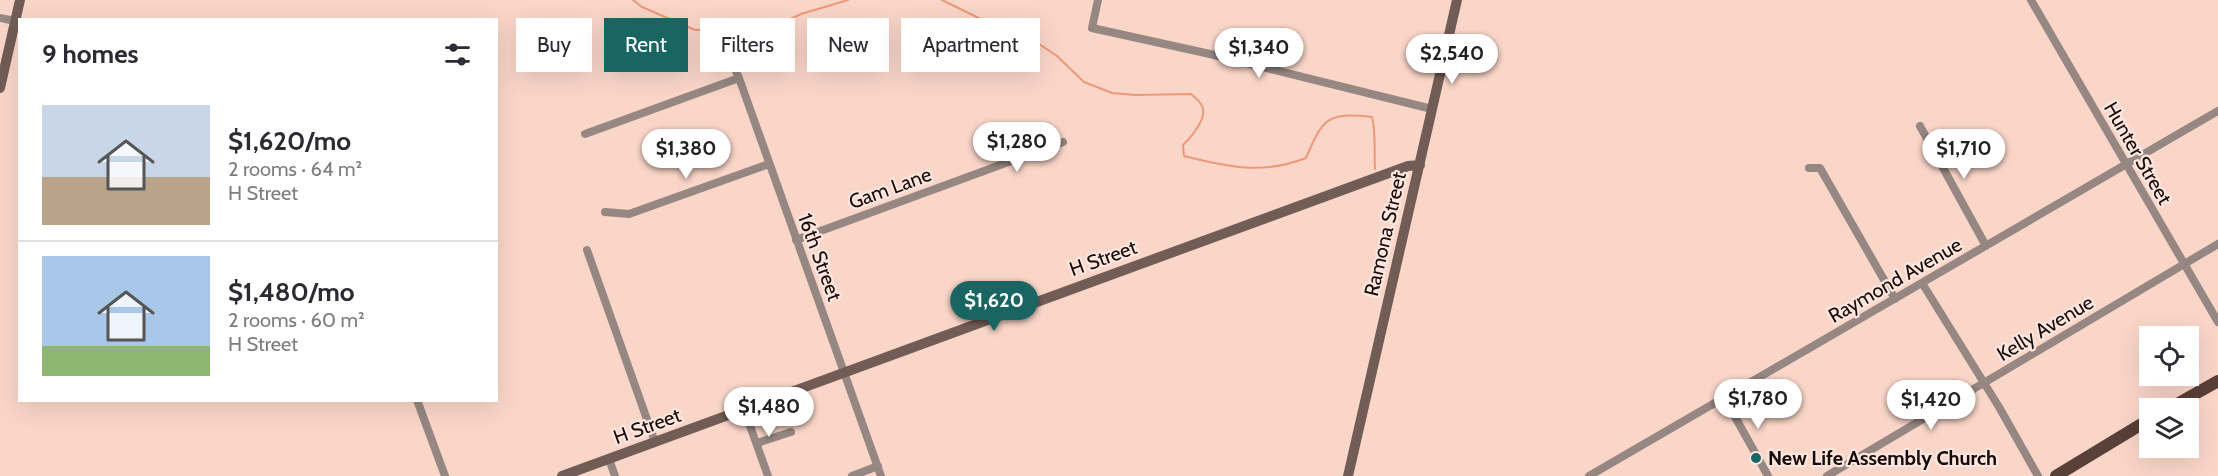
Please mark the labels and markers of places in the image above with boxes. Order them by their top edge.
pin: $1,340 [1210,28,1308,79]
pin: $2,540 [1403,34,1501,85]
pin: $1,280 [968,122,1066,173]
pin: $1,380 [637,129,735,180]
pin: $1,710 [1915,129,2013,180]
pin: $1,620 [945,281,1043,332]
pin: $1,780 [1709,379,1807,430]
pin: $1,420 [1882,380,1980,431]
pin: $1,480 [720,387,818,438]
place label: New Life Assembly Church [1768,446,1997,470]
marker: New Life Assembly Church [1749,451,1763,465]

